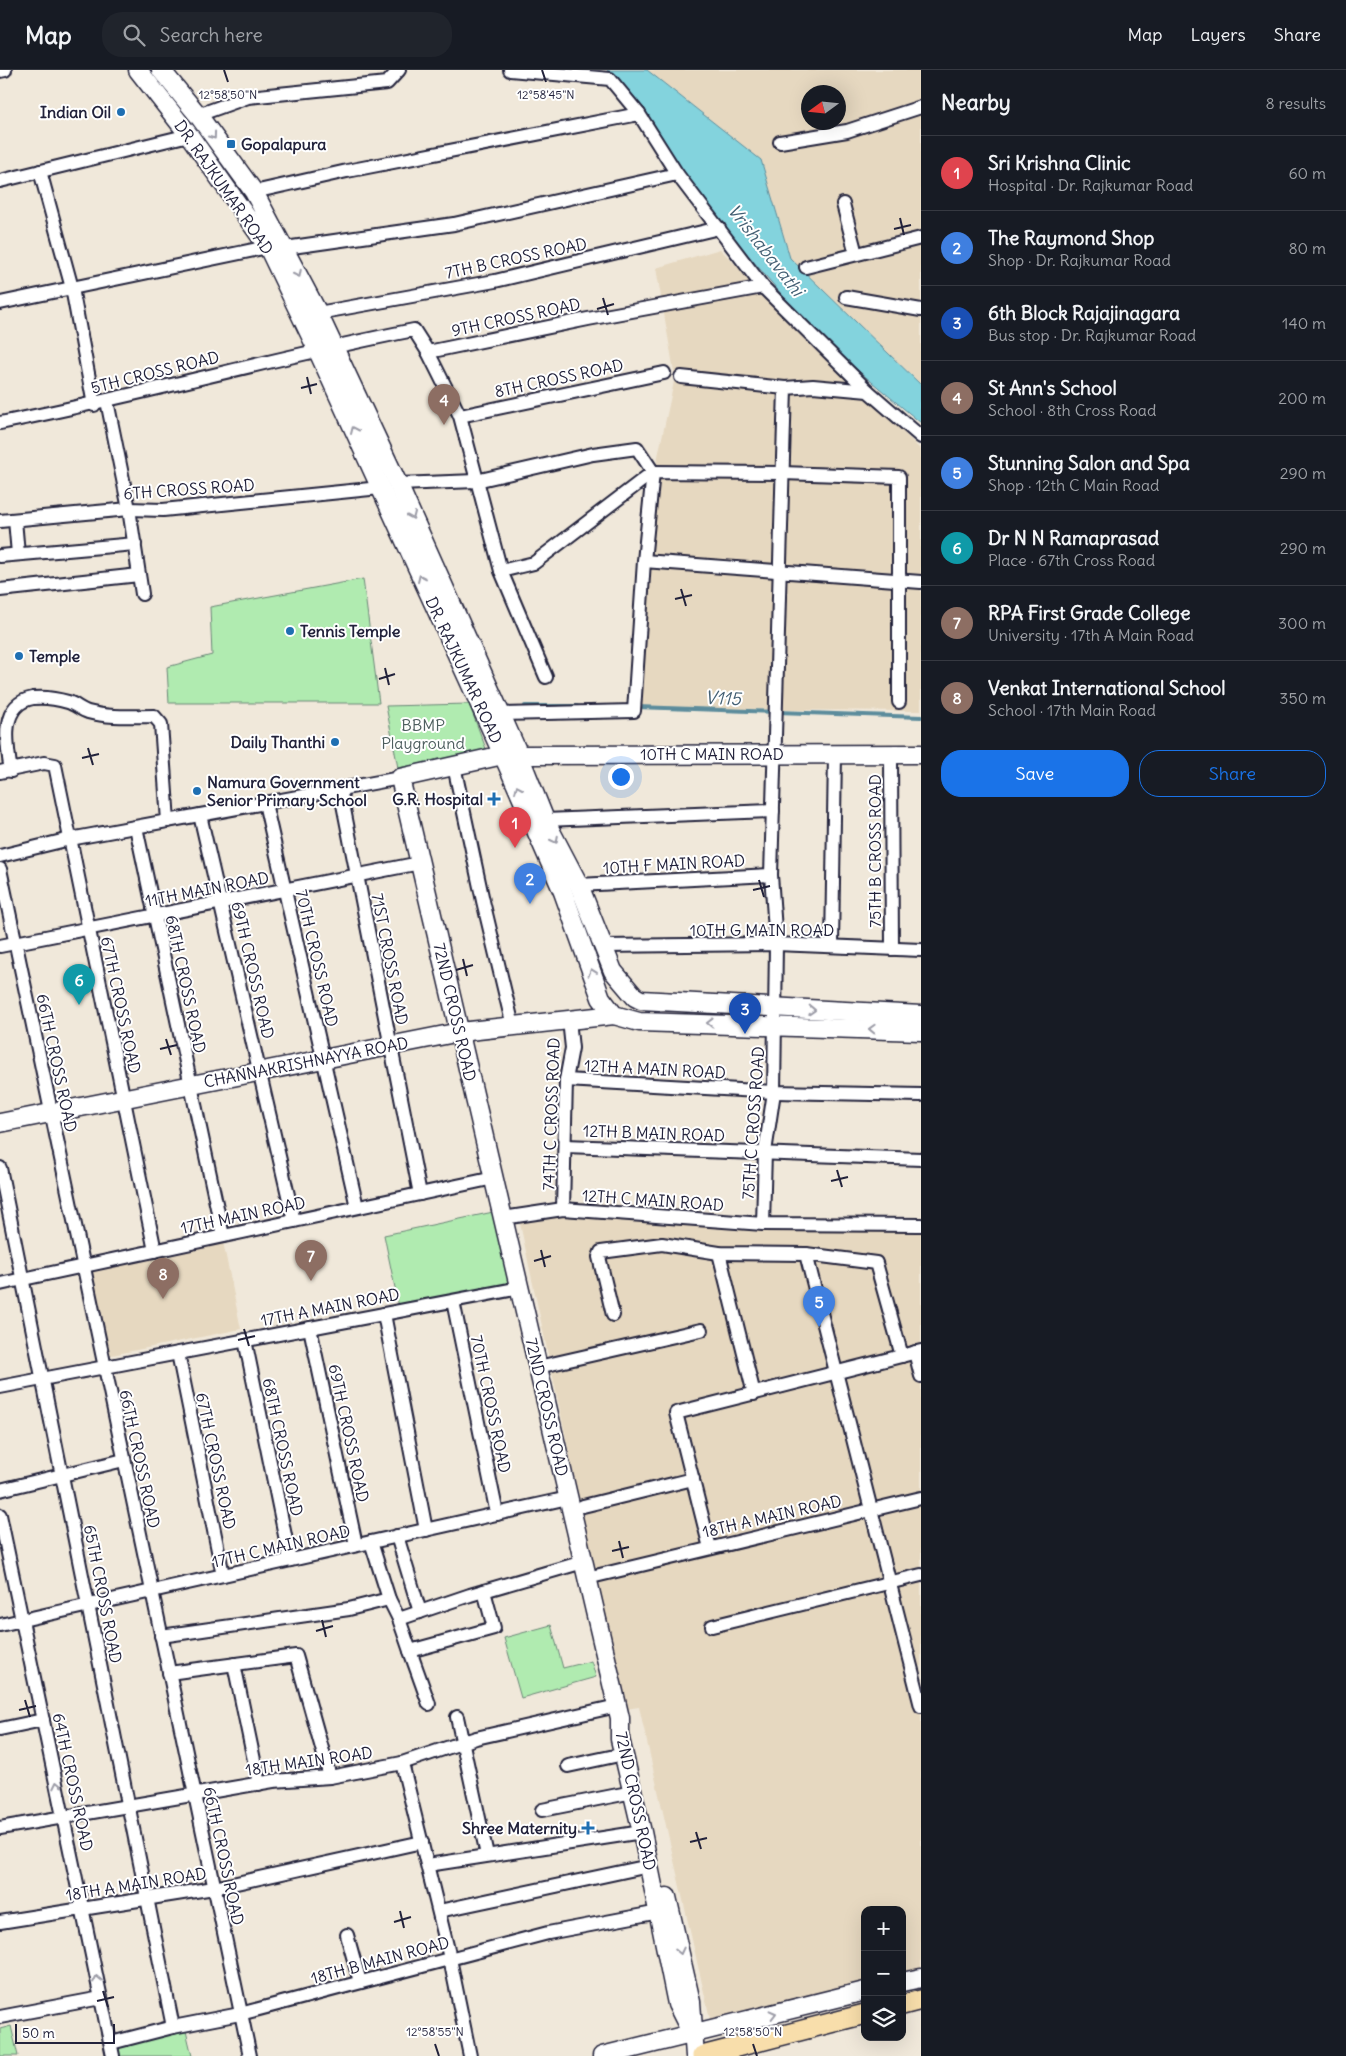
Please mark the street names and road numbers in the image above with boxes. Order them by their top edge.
street label: DR. RAJKUMAR ROAD [170,116,278,258]
street label: 7TH B CROSS ROAD [443,233,589,283]
street label: 9TH CROSS ROAD [450,294,582,340]
street label: 5TH CROSS ROAD [89,346,221,398]
street label: 8TH CROSS ROAD [493,355,625,401]
street label: 6TH CROSS ROAD [123,474,255,504]
street label: DR. RAJKUMAR ROAD [421,594,507,746]
street label: 10TH C MAIN ROAD [640,744,784,764]
street label: 75TH B CROSS ROAD [865,774,885,928]
street label: 10TH F MAIN ROAD [602,850,746,878]
street label: 11TH MAIN ROAD [143,867,271,911]
street label: 70TH CROSS ROAD [291,887,343,1029]
street label: 71ST CROSS ROAD [367,891,413,1027]
street label: 69TH CROSS ROAD [227,899,279,1041]
street label: 68TH CROSS ROAD [162,913,210,1055]
street label: 10TH G MAIN ROAD [690,920,834,940]
street label: 67TH CROSS ROAD [97,935,145,1075]
street label: 72ND CROSS ROAD [429,941,481,1083]
street label: 66TH CROSS ROAD [33,992,81,1134]
street label: CHANNAKRISHNAYYA ROAD [202,1032,410,1092]
street label: 74TH C CROSS ROAD [538,1037,564,1191]
street label: 75TH C CROSS ROAD [738,1046,768,1200]
street label: 12TH A MAIN ROAD [584,1055,726,1083]
street label: 12TH B MAIN ROAD [583,1121,725,1145]
street label: 12TH C MAIN ROAD [581,1185,725,1215]
street label: 17TH MAIN ROAD [179,1192,307,1238]
street label: 17TH A MAIN ROAD [259,1284,401,1330]
street label: 70TH CROSS ROAD [467,1333,515,1475]
street label: 72ND CROSS ROAD [521,1336,573,1478]
street label: 69TH CROSS ROAD [325,1362,373,1504]
street label: 68TH CROSS ROAD [259,1376,307,1518]
street label: 66TH CROSS ROAD [116,1388,164,1530]
street label: 67TH CROSS ROAD [192,1391,240,1531]
street label: 18TH A MAIN ROAD [700,1490,844,1542]
street label: 17TH C MAIN ROAD [210,1520,352,1572]
street label: 65TH CROSS ROAD [80,1523,126,1665]
street label: 64TH CROSS ROAD [49,1711,97,1853]
street label: 72ND CROSS ROAD [612,1730,660,1872]
street label: 18TH MAIN ROAD [244,1742,374,1780]
street label: 66TH CROSS ROAD [200,1785,248,1927]
street label: 18TH A MAIN ROAD [64,1863,208,1905]
street label: 18TH B MAIN ROAD [309,1932,451,1988]

